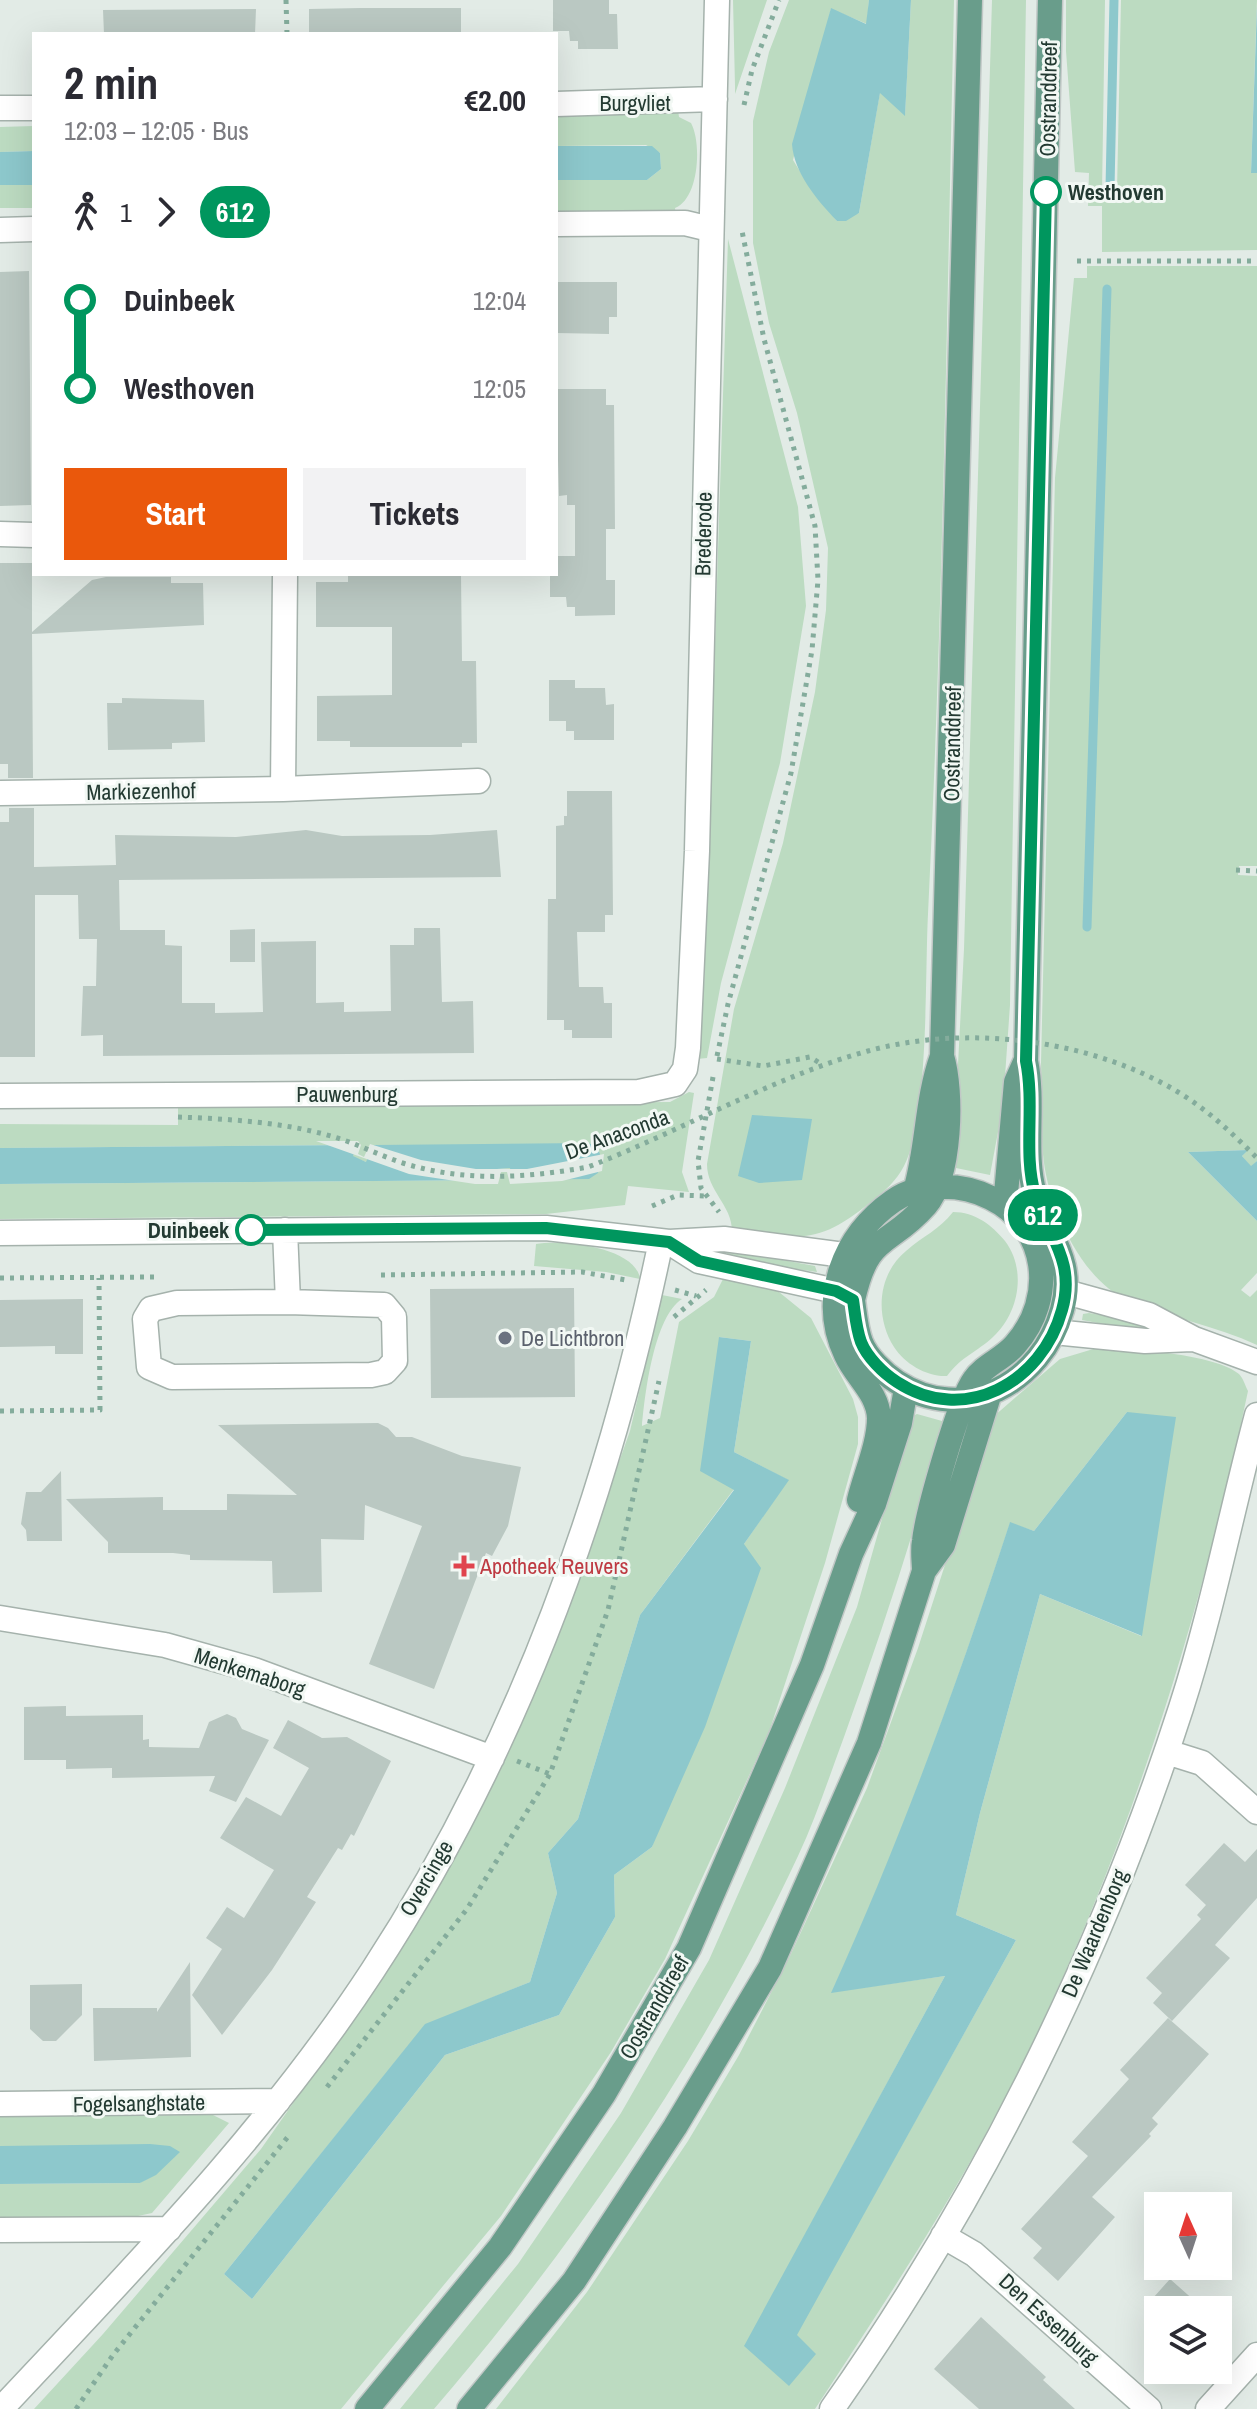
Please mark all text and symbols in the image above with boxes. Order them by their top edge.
street label: Oostranddreef [1032,40,1064,157]
text: 2 min [64,53,158,113]
text: €2.00 [464,80,526,120]
street label: Burgvliet [599,88,671,118]
text: 12:03 – 12:05 · Bus [64,113,249,148]
marker: Westhoven [1031,177,1061,207]
place label: Westhoven [1068,177,1164,207]
icon: walk [64,190,108,234]
icon: forward [144,190,188,234]
text: 612 [216,193,254,231]
text: 1 [120,195,132,230]
text: Duinbeek [124,280,235,320]
text: 12:04 [473,283,526,318]
text: Westhoven [124,368,255,408]
text: 12:05 [473,371,526,406]
button: Start [64,468,287,560]
button: Tickets [303,468,526,560]
street label: Brederode [687,492,719,576]
street label: Oostranddreef [936,685,968,802]
street label: Markiezenhof [86,775,197,807]
street label: Pauwenburg [296,1079,398,1109]
street label: De Anaconda [561,1101,673,1167]
line badge: 612 [997,1189,1089,1241]
text: 612 [1024,1196,1062,1234]
place label: Duinbeek [148,1215,230,1245]
marker: Duinbeek [236,1215,266,1245]
place label: De Lichtbron [521,1323,624,1353]
marker: De Lichtbron [496,1329,514,1347]
place label: Apotheek Reuvers [479,1551,628,1581]
marker: Apotheek Reuvers [455,1557,473,1575]
street label: Menkemaborg [191,1640,309,1704]
street label: Overcinge [392,1834,460,1922]
street label: De Waardenborg [1053,1864,1135,2002]
street label: Oostranddreef [612,1949,696,2064]
street label: Fogelsanghstate [72,2087,206,2119]
north arrow [1144,2192,1232,2280]
map controls [1144,2192,1232,2384]
street label: Den Essenburg [993,2266,1105,2372]
button: layers [1144,2296,1232,2384]

